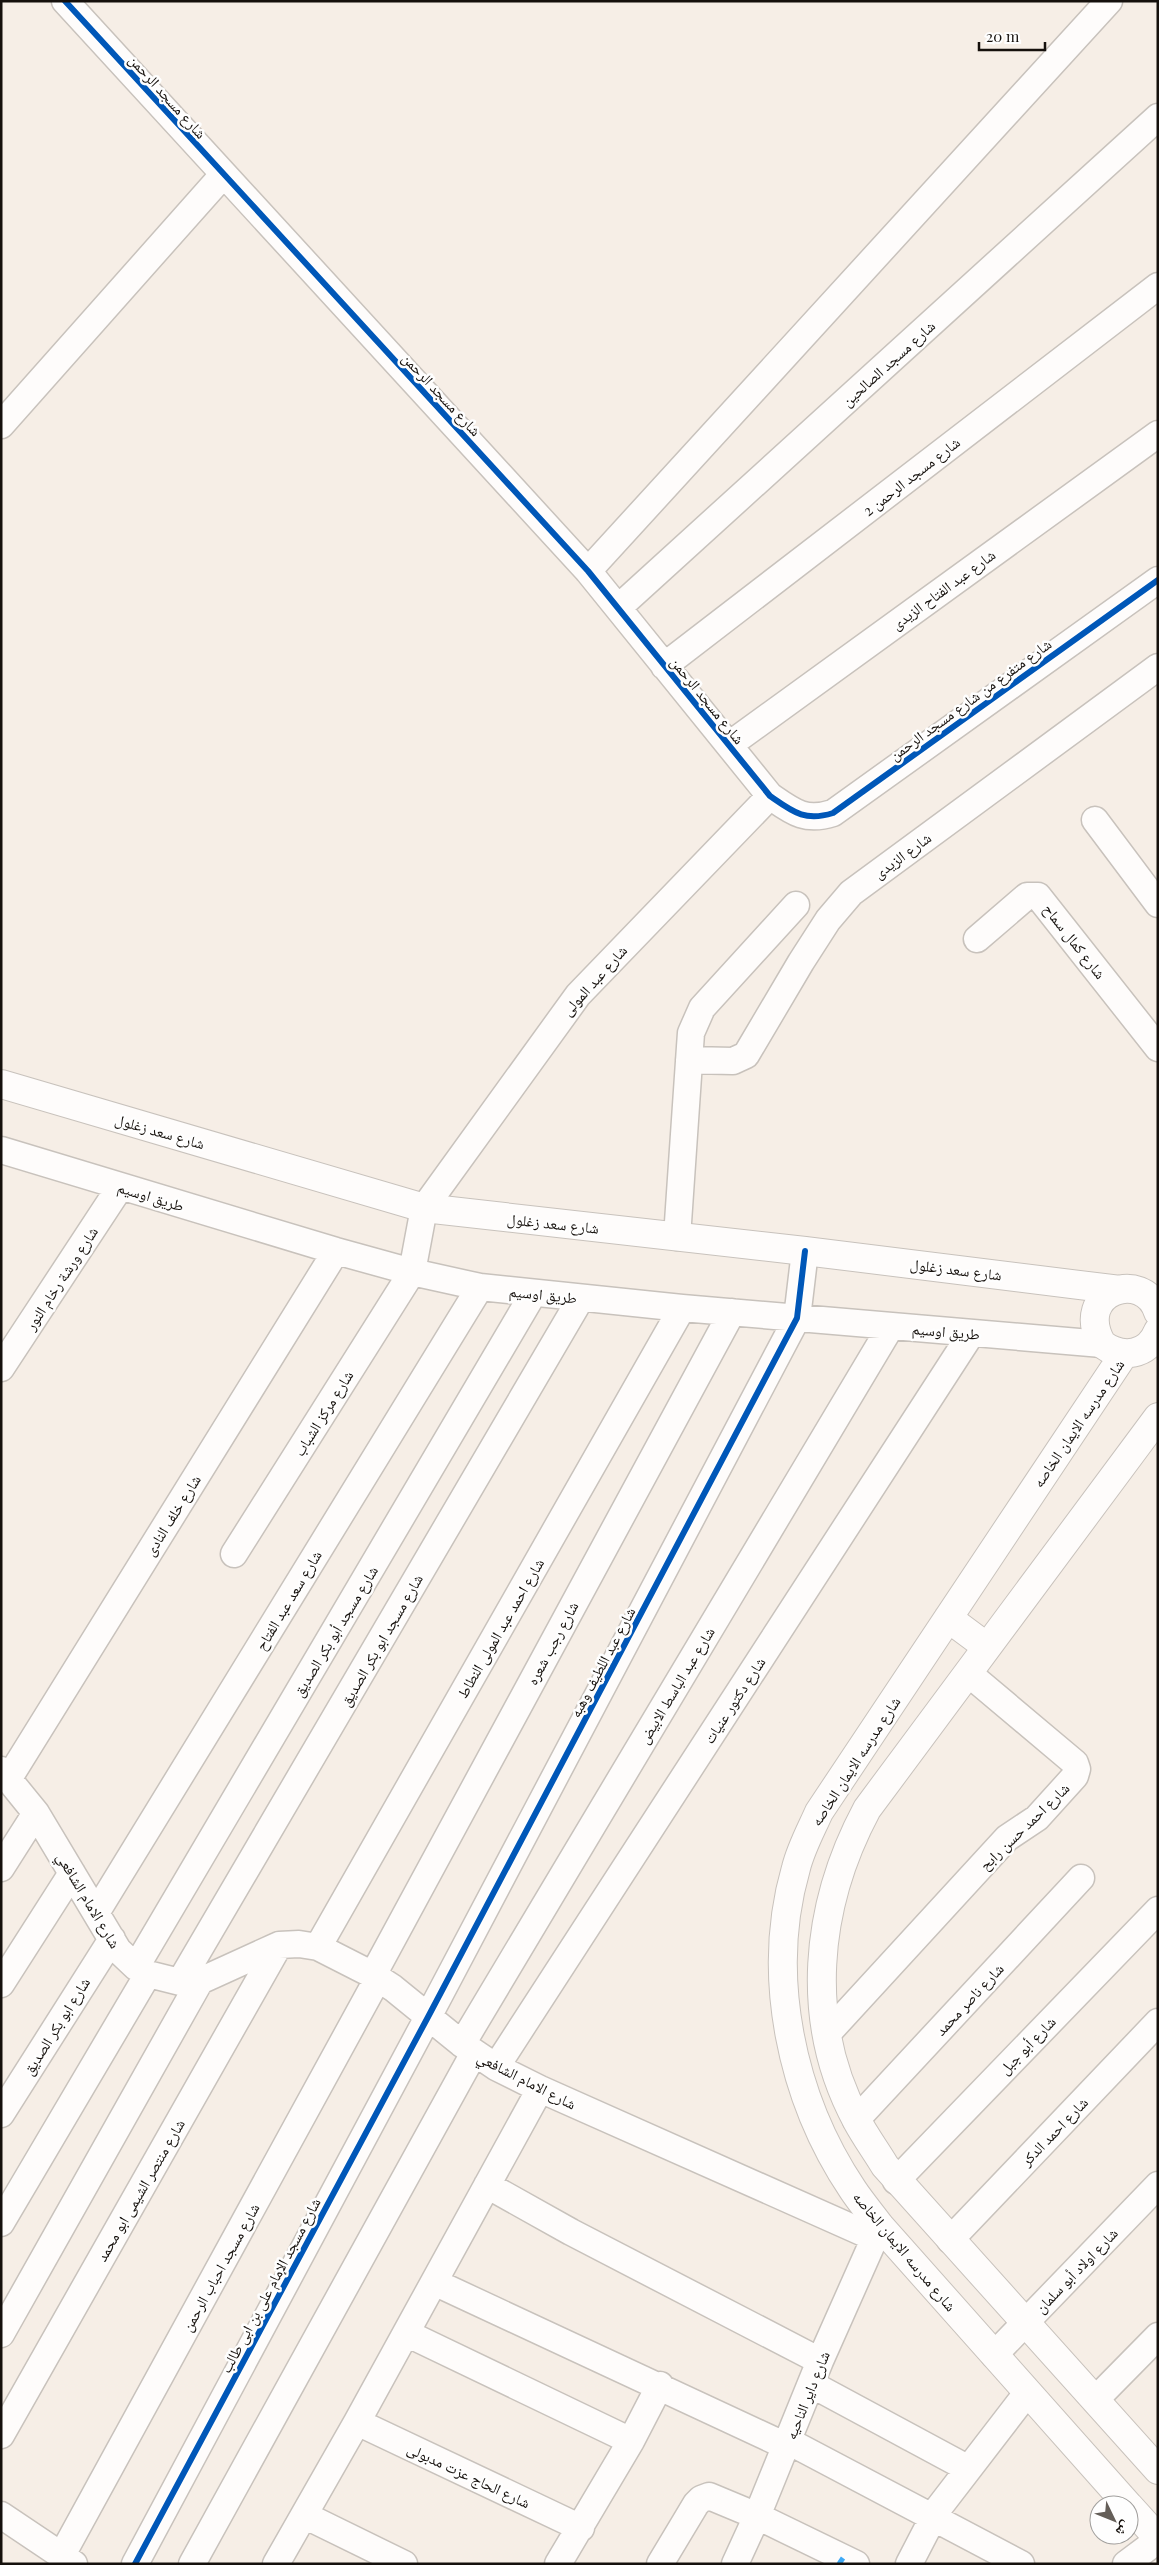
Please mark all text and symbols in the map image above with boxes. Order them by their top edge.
scale bar [979,20,1045,52]
text: 20 m [986,26,1020,46]
street label: شارع مسجد الرحمن [124,49,211,143]
street label: شارع مسجد الصالحين [837,316,940,411]
street label: شارع مسجد الرحمن [397,348,486,441]
street label: شارع مسجد الرحمن 2 [858,432,964,521]
street label: شارع عبد الفتاح الزيدى [887,544,1000,634]
street label: شارع متفرع من شارع مسجد الرحمن [885,633,1056,765]
street label: شارع مسجد الرحمن [666,652,750,749]
street label: شارع الزيدى [869,827,936,883]
street label: شارع كمال سماح [1038,899,1111,984]
street label: شارع عبد المولى [557,940,632,1020]
street label: شارع سعد زغلول [113,1109,207,1154]
street label: طريق اوسيم [115,1176,187,1217]
street label: شارع سعد زغلول [506,1208,600,1239]
street label: شارع ورشة رخام النور [20,1222,103,1335]
street label: شارع سعد زغلول [909,1253,1003,1286]
street label: طريق اوسيم [508,1280,578,1309]
street label: طريق اوسيم [911,1318,981,1345]
street label: شارع مدرسه الايمان الخاصه [1028,1355,1129,1492]
street label: شارع مركز الشباب [289,1366,358,1460]
street label: شارع خلف النادى [139,1471,206,1560]
street label: شارع سعد عبد الفتاح [250,1546,327,1654]
street label: شارع احمد عبد المولى النطاط [452,1554,549,1702]
street label: شارع مسجد أبو بكر الصديق [288,1562,383,1701]
street label: شارع مسجد ابو بكر الصديق [335,1570,428,1710]
street label: شارع رجب شعره [522,1598,583,1689]
street label: شارع عبد اللطيف وهبه [565,1603,640,1721]
street label: شارع عبد الباسط الابيض [633,1623,720,1747]
street label: شارع دكتور عنيات [699,1653,770,1748]
street label: شارع مدرسه الايمان الخاصه [806,1692,905,1830]
street label: شارع احمد حسن رابح [975,1778,1074,1875]
street label: شارع الامام الشافعي [50,1848,126,1953]
street label: شارع ناصر محمد [930,1958,1008,2040]
street label: شارع ابو بكر الصديق [18,1973,95,2079]
street label: شارع أبو جبل [994,2012,1061,2079]
street label: شارع الامام الشافعي [473,2046,580,2116]
street label: شارع احمد الدكر [1015,2092,1093,2171]
street label: شارع منتصر الشيمى ابو محمد [91,2115,190,2265]
street label: شارع مدرسه الايمان الخاصه [848,2187,961,2316]
street label: شارع مسجد الإمام على بن ابى طالب [215,2194,326,2377]
street label: شارع مسجد احباب الرحمن [176,2199,265,2335]
street label: شارع اولاد أبو سلمان [1030,2223,1123,2318]
street label: شارع داير الناحيه [780,2348,835,2443]
street label: شارع الحاج عزت مدبولى [404,2438,534,2513]
north arrow [1089,2495,1139,2545]
text: ش [1112,2517,1136,2541]

